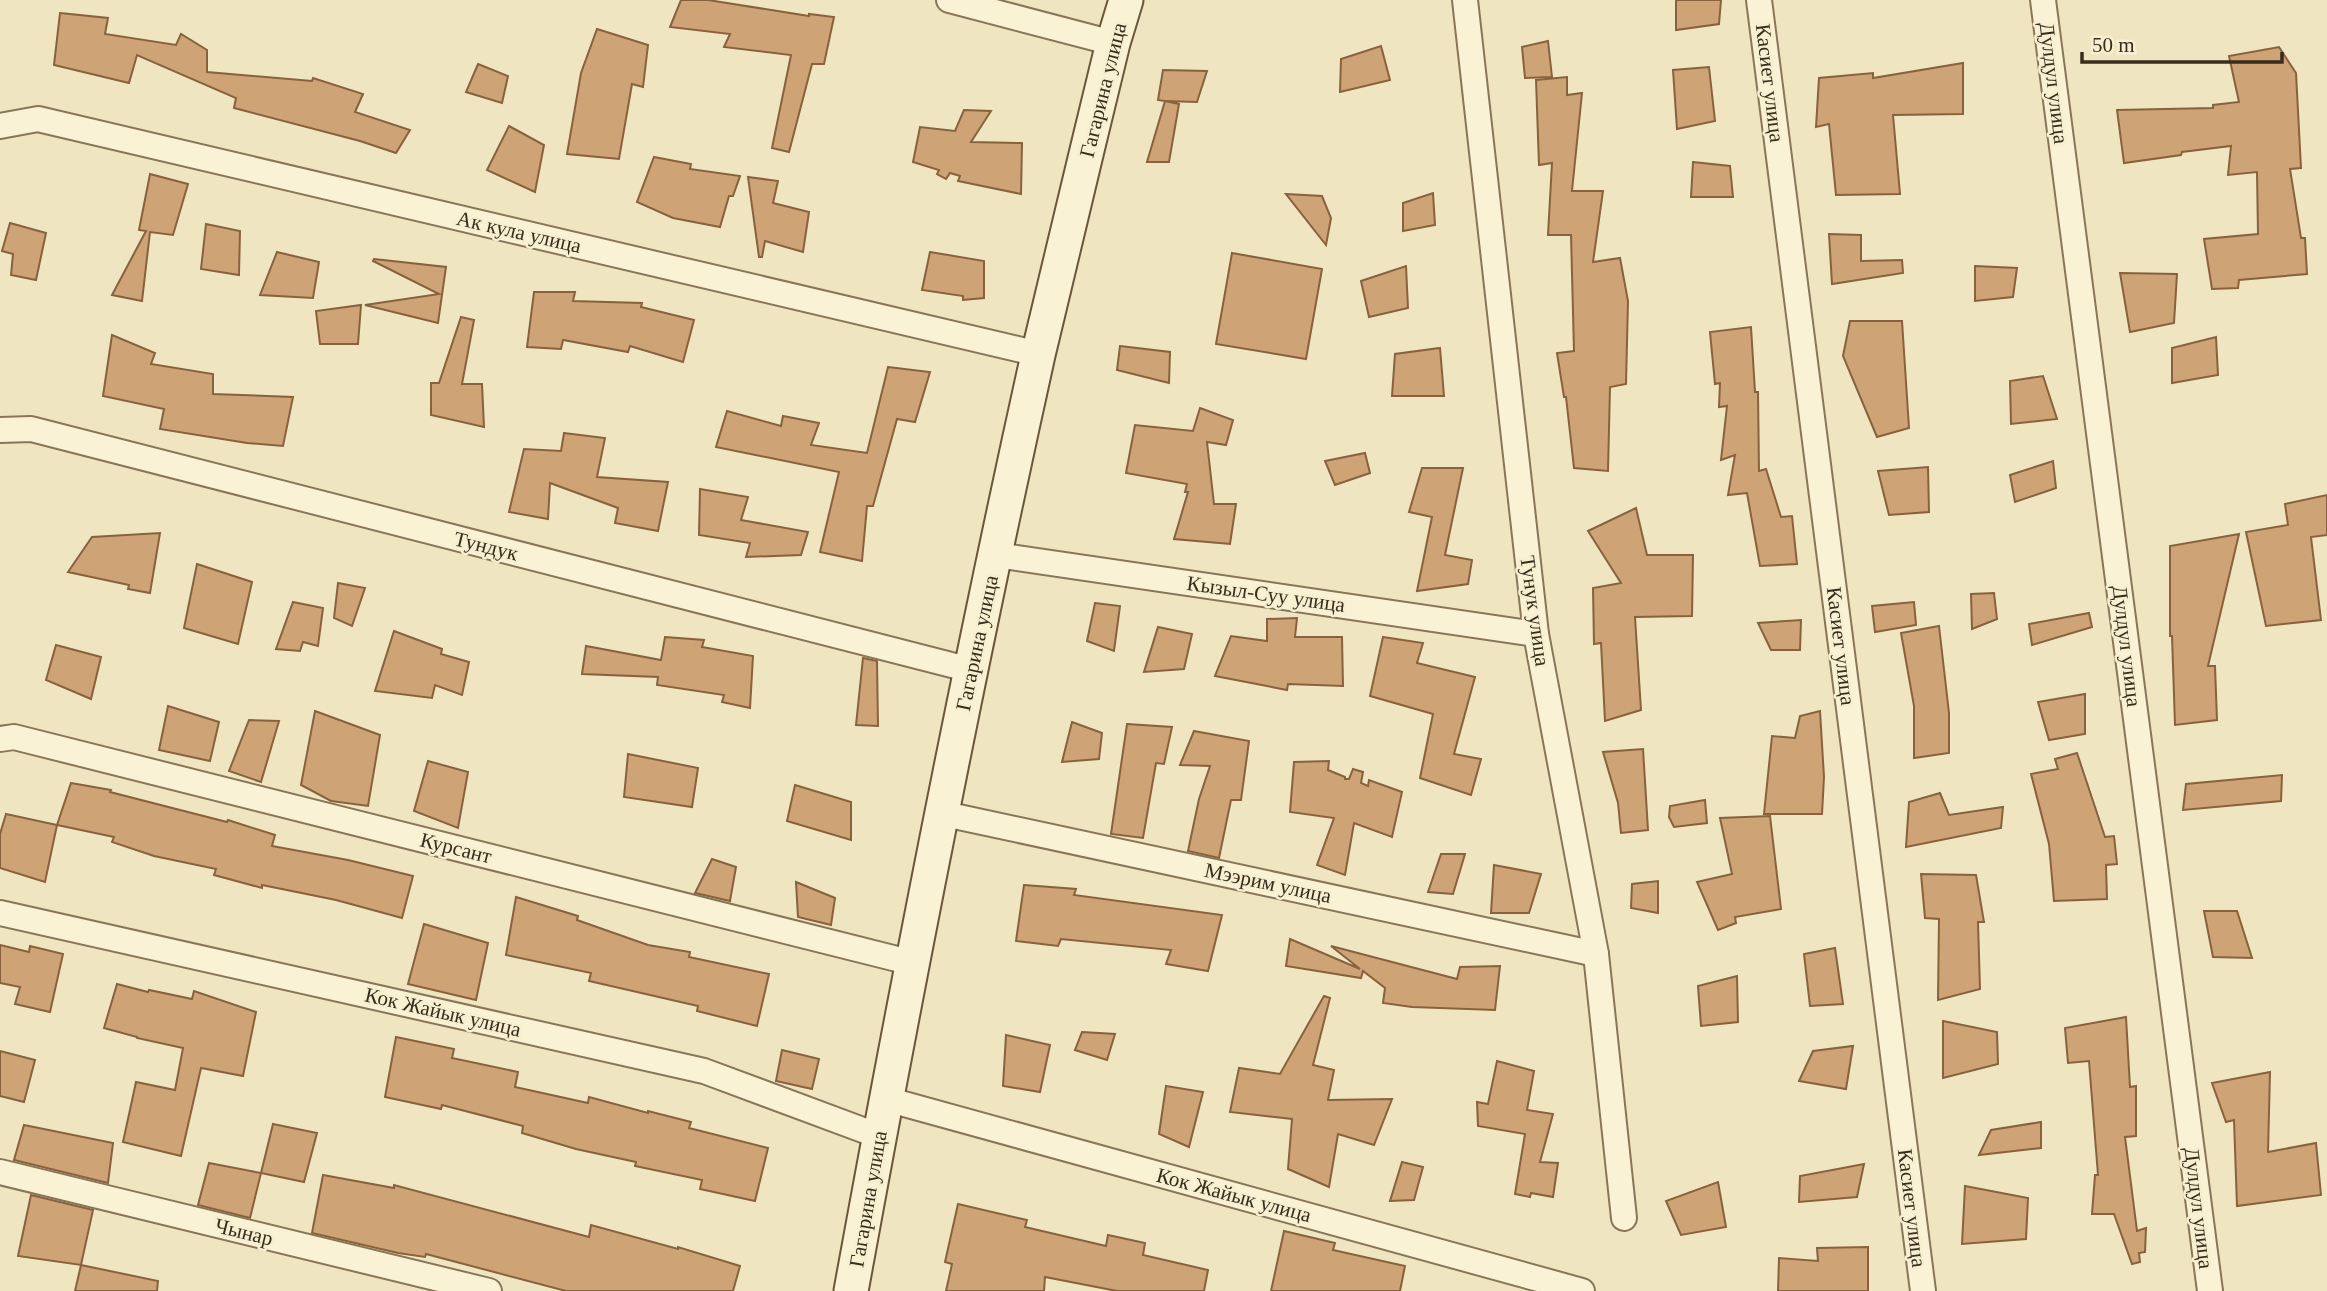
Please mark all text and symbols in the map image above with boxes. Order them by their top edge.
street label: Гагарина улица [1075,19,1132,160]
street label: Дулдул улица [2035,21,2073,146]
scale bar [2082,21,2282,65]
street label: Касиет улица [1751,22,1789,144]
text: 50 m [2092,33,2135,57]
street label: Ак кула улица [454,206,584,258]
street label: Тундук [452,527,521,566]
street label: Тунук улица [1515,554,1555,668]
street label: Кызыл-Суу улица [1185,571,1347,617]
street label: Гагарина улица [951,572,1003,713]
street label: Дулдул улица [2108,584,2146,709]
street label: Касиет улица [1822,585,1860,707]
street label: Курсант [418,828,494,868]
street label: Мээрим улица [1202,858,1334,908]
street label: Кок Жайык улица [363,982,524,1042]
street label: Гагарина улица [844,1128,892,1269]
street label: Дулдул улица [2180,1146,2218,1271]
street label: Касиет улица [1893,1147,1931,1269]
street label: Кок Жайык улица [1154,1163,1315,1227]
street label: Чынар [213,1213,275,1251]

